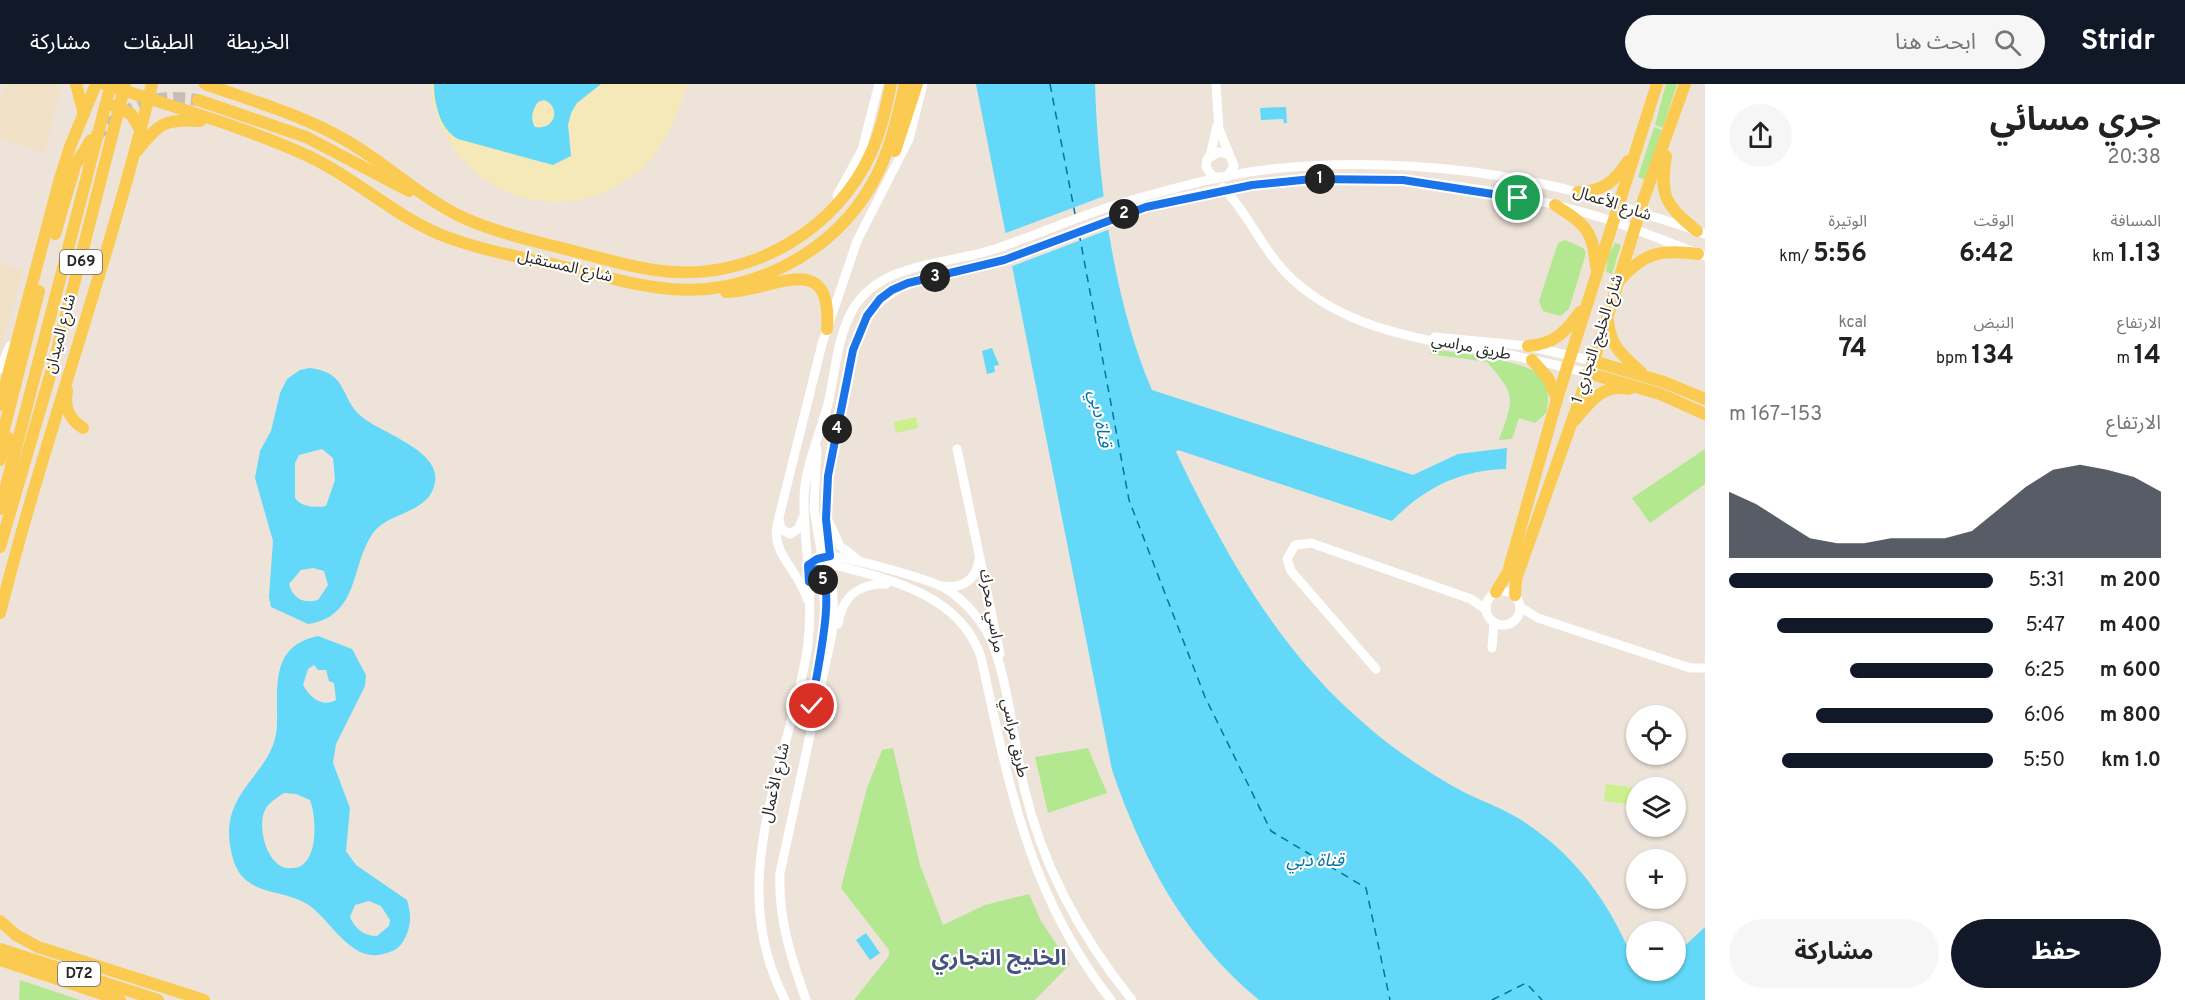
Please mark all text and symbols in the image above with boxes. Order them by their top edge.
search box [1625,15,2045,69]
text: Stridr [2081,24,2155,60]
icon: search [1991,26,2024,59]
text: مشاركة [30,30,91,57]
text: الطبقات [124,30,194,57]
text: الخريطة [227,30,290,57]
text: ابحث هنا [1895,30,1976,57]
text: جري مسائي [1990,101,2161,143]
button: share [1729,104,1792,167]
text: 20:38 [2107,145,2161,171]
pin: 1 [1305,164,1335,194]
text: 1 [1317,169,1323,189]
pin [1492,172,1543,223]
icon: arrive [1501,181,1534,214]
street label: شارع الأعمال [1570,182,1654,227]
pin: 2 [1109,199,1139,229]
text: 2 [1119,204,1129,224]
text: الوتيرة [1829,212,1867,232]
text: الوقت [1974,212,2014,232]
text: المسافة [2111,212,2161,232]
text: 5:56 [1813,238,1867,271]
text: 6:42 [1959,238,2014,271]
text: 1.13 [2118,238,2161,271]
street label: شارع المستقبل [515,246,614,289]
text: /km [1779,247,1813,267]
text: km [2092,247,2118,267]
road number: D69 [60,250,102,274]
pin: 3 [920,262,950,292]
text: 3 [930,267,940,287]
street label: شارع الخليج التجاري 1 [1568,272,1629,406]
street label: شارع الميدان [41,292,82,376]
text: kcal [1839,313,1867,333]
text: النبض [1973,314,2014,334]
text: الارتفاع [2117,314,2161,334]
street label: طريق مراسي [1429,330,1513,366]
text: 74 [1838,333,1867,366]
text: 134 [1971,340,2014,373]
text: 14 [2134,340,2161,373]
text: bpm [1936,349,1971,369]
text: m [2117,349,2134,369]
water label: قناة دبي [1081,389,1116,451]
text: 153–167 m [1729,402,1822,428]
text: الارتفاع [2106,411,2161,437]
pin: 4 [822,414,852,444]
text: 4 [832,419,842,439]
pin: 5 [808,565,838,595]
street label: مراسي محرك [973,567,1008,655]
text: 5:31 [2029,568,2065,594]
text: 200 m [2100,568,2161,594]
text: 5 [818,570,828,590]
text: 5:47 [2025,613,2065,639]
text: 400 m [2099,613,2161,639]
text: 6:25 [2024,658,2065,684]
text: 600 m [2100,658,2161,684]
pin [786,680,837,731]
icon: check [795,689,828,722]
street label: طريق مراسي [995,696,1032,780]
text: 6:06 [2024,703,2065,729]
text: 800 m [2100,703,2161,729]
map controls [1626,705,1686,981]
button: locate [1626,705,1686,765]
street label: شارع الأعمال [757,741,796,825]
text: 5:50 [2023,748,2065,774]
text: 1.0 km [2101,748,2161,774]
button: layers [1626,777,1686,837]
button: + [1626,849,1686,909]
water label: قناة دبي [1286,850,1345,874]
button: مشاركة [1729,919,1939,988]
button: حفظ [1951,919,2161,988]
button: − [1626,921,1686,981]
district label: الخليج التجاري [931,946,1067,975]
road number: D72 [58,962,100,986]

